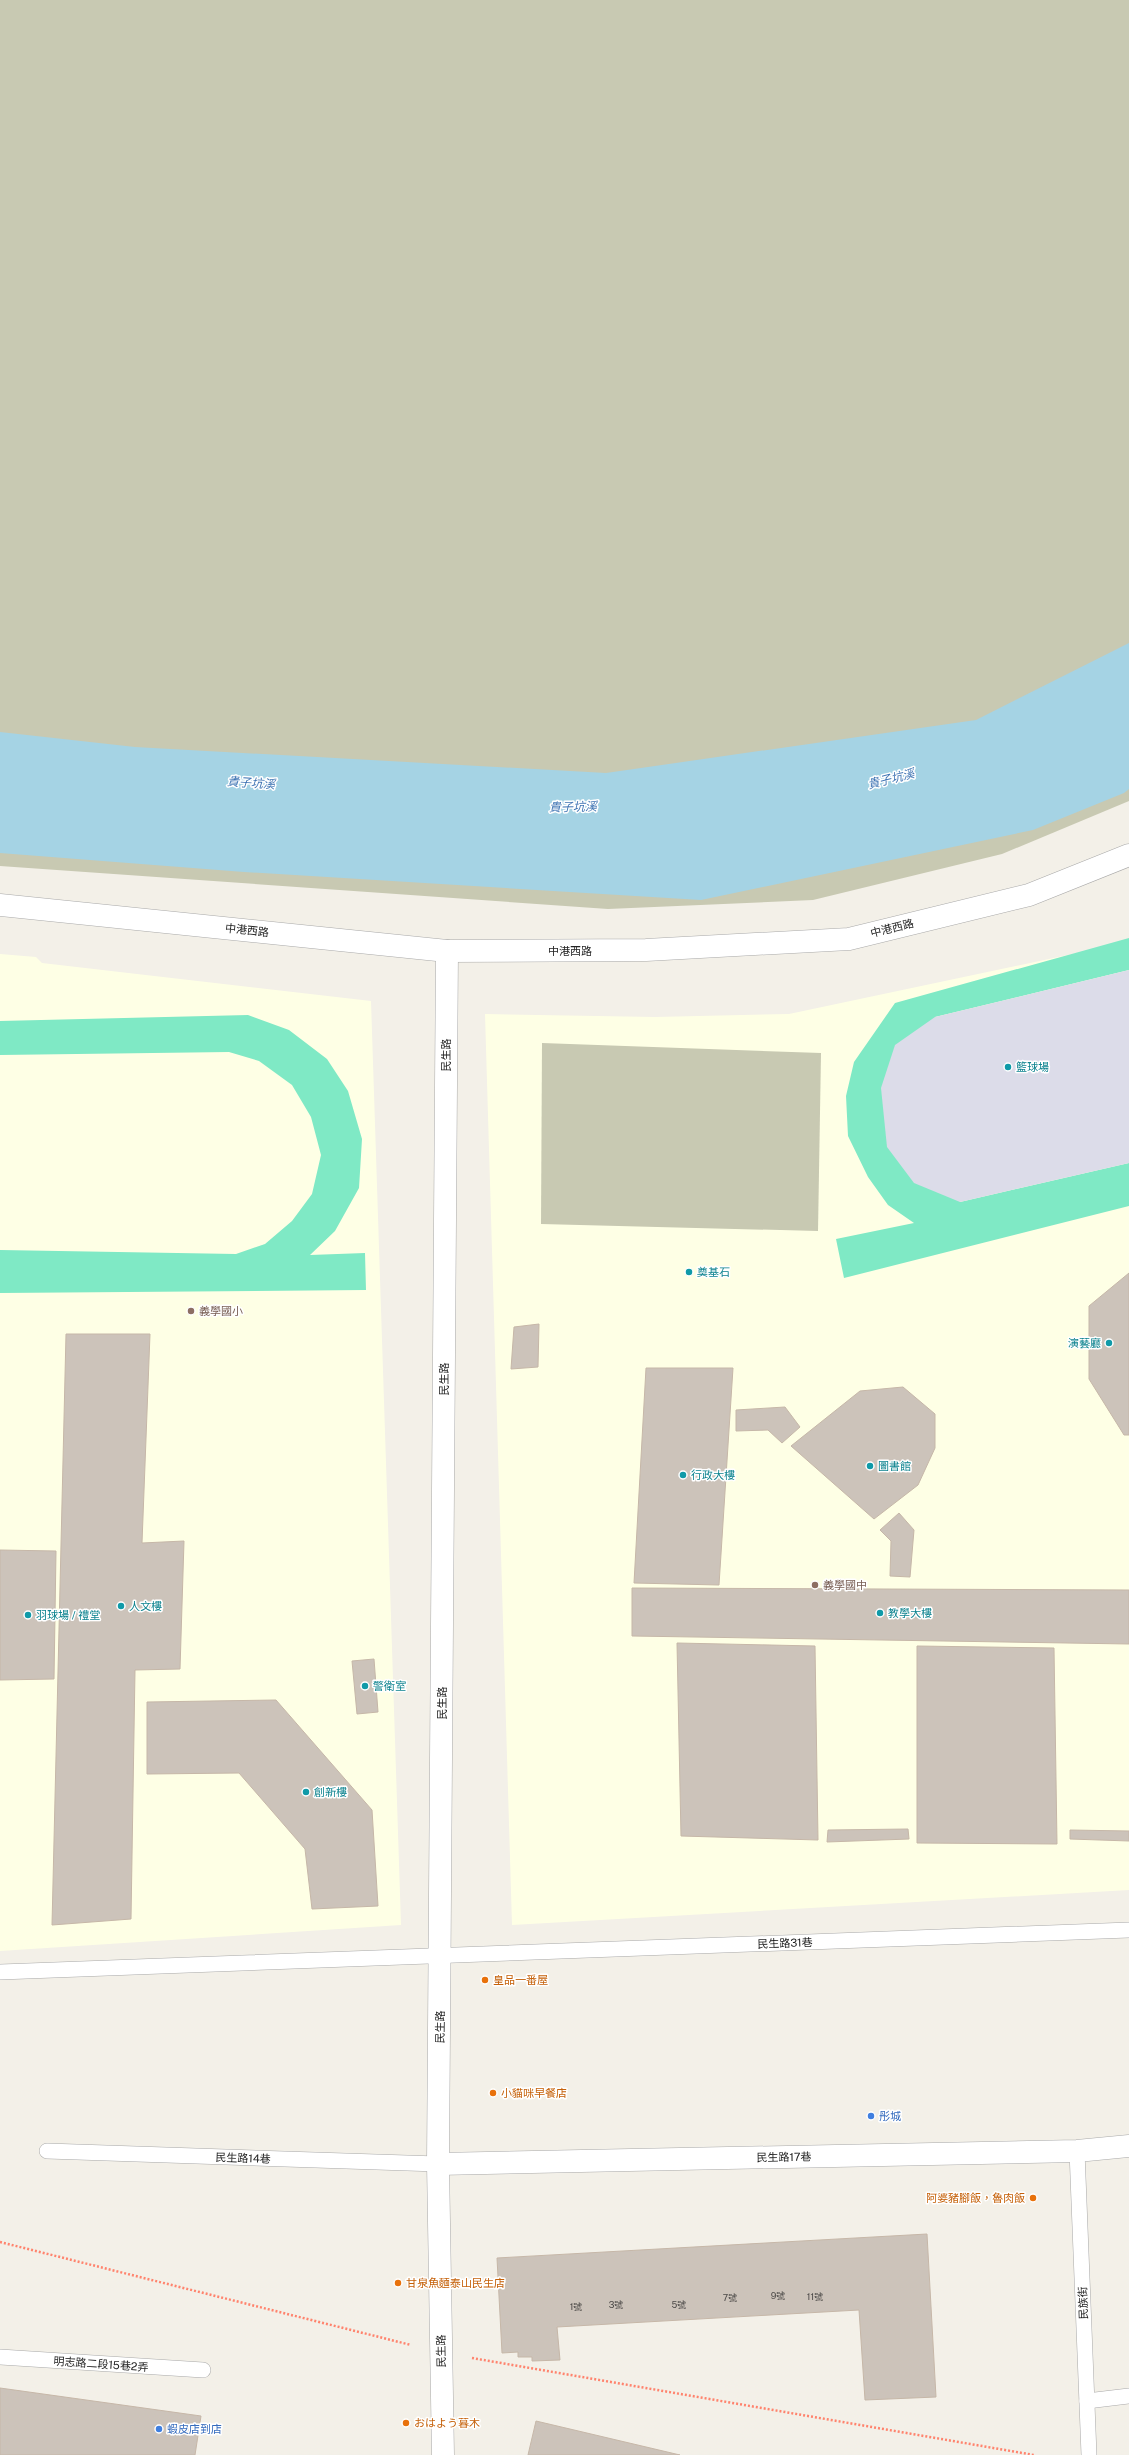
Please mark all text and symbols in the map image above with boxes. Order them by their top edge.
water label: 貴子坑溪 [866,766,918,792]
water label: 貴子坑溪 [227,774,277,792]
water label: 貴子坑溪 [549,800,599,814]
street label: 中港西路 [869,917,915,939]
street label: 中港西路 [224,922,270,938]
street label: 中港西路 [548,945,592,957]
street label: 民生路 [440,1039,452,1072]
place label: 籃球場 [1016,1061,1049,1073]
marker: 籃球場 [1003,1062,1013,1072]
place label: 奠基石 [697,1266,730,1278]
marker: 奠基石 [684,1267,694,1277]
place label: 義學國小 [199,1305,243,1317]
marker: 義學國小 [186,1306,196,1316]
place label: 演藝廳 [1068,1337,1101,1349]
marker: 演藝廳 [1104,1338,1114,1348]
street label: 民生路 [438,1363,450,1396]
place label: 圖書館 [878,1460,911,1472]
marker: 圖書館 [865,1461,875,1471]
place label: 行政大樓 [691,1469,735,1481]
marker: 行政大樓 [678,1470,688,1480]
place label: 義學國中 [823,1579,867,1591]
marker: 義學國中 [810,1580,820,1590]
place label: 人文樓 [129,1600,162,1612]
marker: 人文樓 [116,1601,126,1611]
place label: 教學大樓 [888,1607,932,1619]
marker: 教學大樓 [875,1608,885,1618]
place label: 羽球場 / 禮堂 [36,1609,100,1621]
marker: 羽球場 / 禮堂 [23,1610,33,1620]
place label: 警衛室 [373,1680,406,1692]
marker: 警衛室 [360,1681,370,1691]
street label: 民生路 [436,1687,448,1720]
place label: 創新樓 [314,1786,347,1798]
marker: 創新樓 [301,1787,311,1797]
street label: 民生路31巷 [757,1936,813,1950]
place label: 皇品一番屋 [493,1974,548,1986]
marker: 皇品一番屋 [480,1975,490,1985]
street label: 民生路 [434,2010,446,2044]
place label: 小貓咪早餐店 [501,2087,567,2099]
marker: 小貓咪早餐店 [488,2088,498,2098]
place label: 彤城 [879,2110,901,2122]
marker: 彤城 [866,2111,876,2121]
street label: 民生路14巷 [215,2151,271,2165]
street label: 民生路17巷 [756,2151,812,2163]
place label: 阿婆豬腳飯，魯肉飯 [926,2192,1025,2204]
marker: 阿婆豬腳飯，魯肉飯 [1028,2193,1038,2203]
place label: 甘泉魚麵泰山民生店 [406,2277,505,2289]
marker: 甘泉魚麵泰山民生店 [393,2278,403,2288]
street label: 民族街 [1076,2286,1090,2320]
house number: 9號 [771,2290,785,2301]
house number: 11號 [807,2291,823,2302]
house number: 7號 [723,2292,737,2303]
house number: 3號 [609,2299,623,2310]
house number: 5號 [672,2299,686,2310]
house number: 1號 [570,2301,582,2312]
street label: 民生路 [435,2334,447,2368]
street label: 明志路二段15巷2弄 [53,2355,149,2373]
place label: おはよう暮木 [414,2417,480,2429]
marker: おはよう暮木 [401,2418,411,2428]
place label: 蝦皮店到店 [167,2423,222,2435]
marker: 蝦皮店到店 [154,2424,164,2434]

